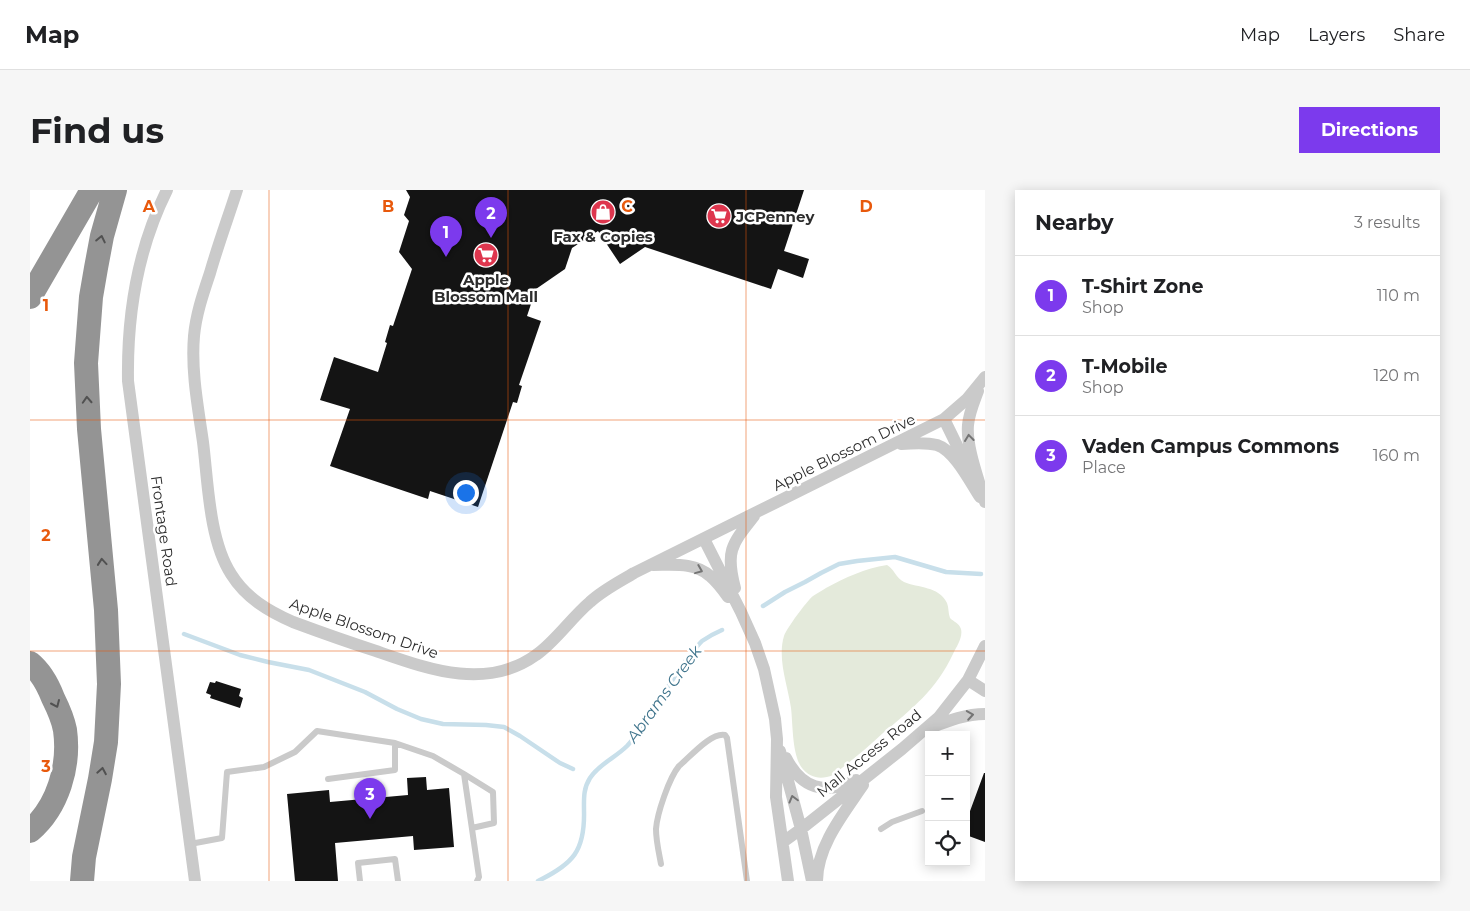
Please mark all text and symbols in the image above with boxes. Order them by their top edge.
text: Map [25,20,79,49]
text: Map [1240,24,1280,46]
text: Layers [1308,24,1365,46]
text: Share [1393,24,1445,46]
button: Directions [1299,107,1440,153]
text: Find us [30,109,164,152]
text: A [142,197,156,216]
text: B [382,197,394,216]
pin: 2 [475,197,507,238]
text: C [621,197,633,216]
text: D [859,197,873,216]
shop icon: Fax & Copies [590,199,616,225]
supermarket icon: JCPenney [706,203,732,229]
place label: JCPenney [735,207,816,226]
text: Nearby [1035,210,1114,235]
text: 3 results [1354,213,1420,232]
pin: 1 [430,216,462,257]
place label: Fax & Copies [553,227,653,246]
one-way arrow [95,234,106,243]
supermarket icon: Apple Blossom Mall [473,242,499,268]
place label: Apple Blossom Mall [434,270,538,306]
text: T-Shirt Zone [1082,275,1203,298]
text: 1 [1048,286,1054,305]
text: 110 m [1377,286,1420,305]
text: 1 [43,296,49,315]
text: Shop [1082,298,1124,317]
text: T-Mobile [1082,355,1168,378]
text: 2 [1046,366,1056,385]
text: 120 m [1373,366,1420,385]
text: Shop [1082,378,1124,397]
one-way arrow [82,396,93,404]
street label: Apple Blossom Drive [770,409,918,495]
one-way arrow [964,433,975,441]
text: Vaden Campus Commons [1082,435,1339,458]
text: 3 [1046,446,1056,465]
text: 160 m [1373,446,1420,465]
text: Place [1082,458,1126,477]
street label: Frontage Road [147,474,181,588]
your location [453,480,479,506]
text: 2 [41,526,51,545]
one-way arrow [96,558,107,566]
one-way arrow [694,563,703,574]
street label: Apple Blossom Drive [287,594,441,662]
water label: Abrams Creek [622,641,706,747]
one-way arrow [50,699,60,708]
street label: Mall Access Road [813,705,925,801]
one-way arrow [966,711,974,721]
map controls [925,731,970,866]
button: + [925,731,970,776]
text: 3 [40,757,51,776]
one-way arrow [96,767,106,776]
button: − [925,776,970,821]
pin: 3 [354,778,386,819]
one-way arrow [788,795,799,804]
button: locate [925,821,970,866]

